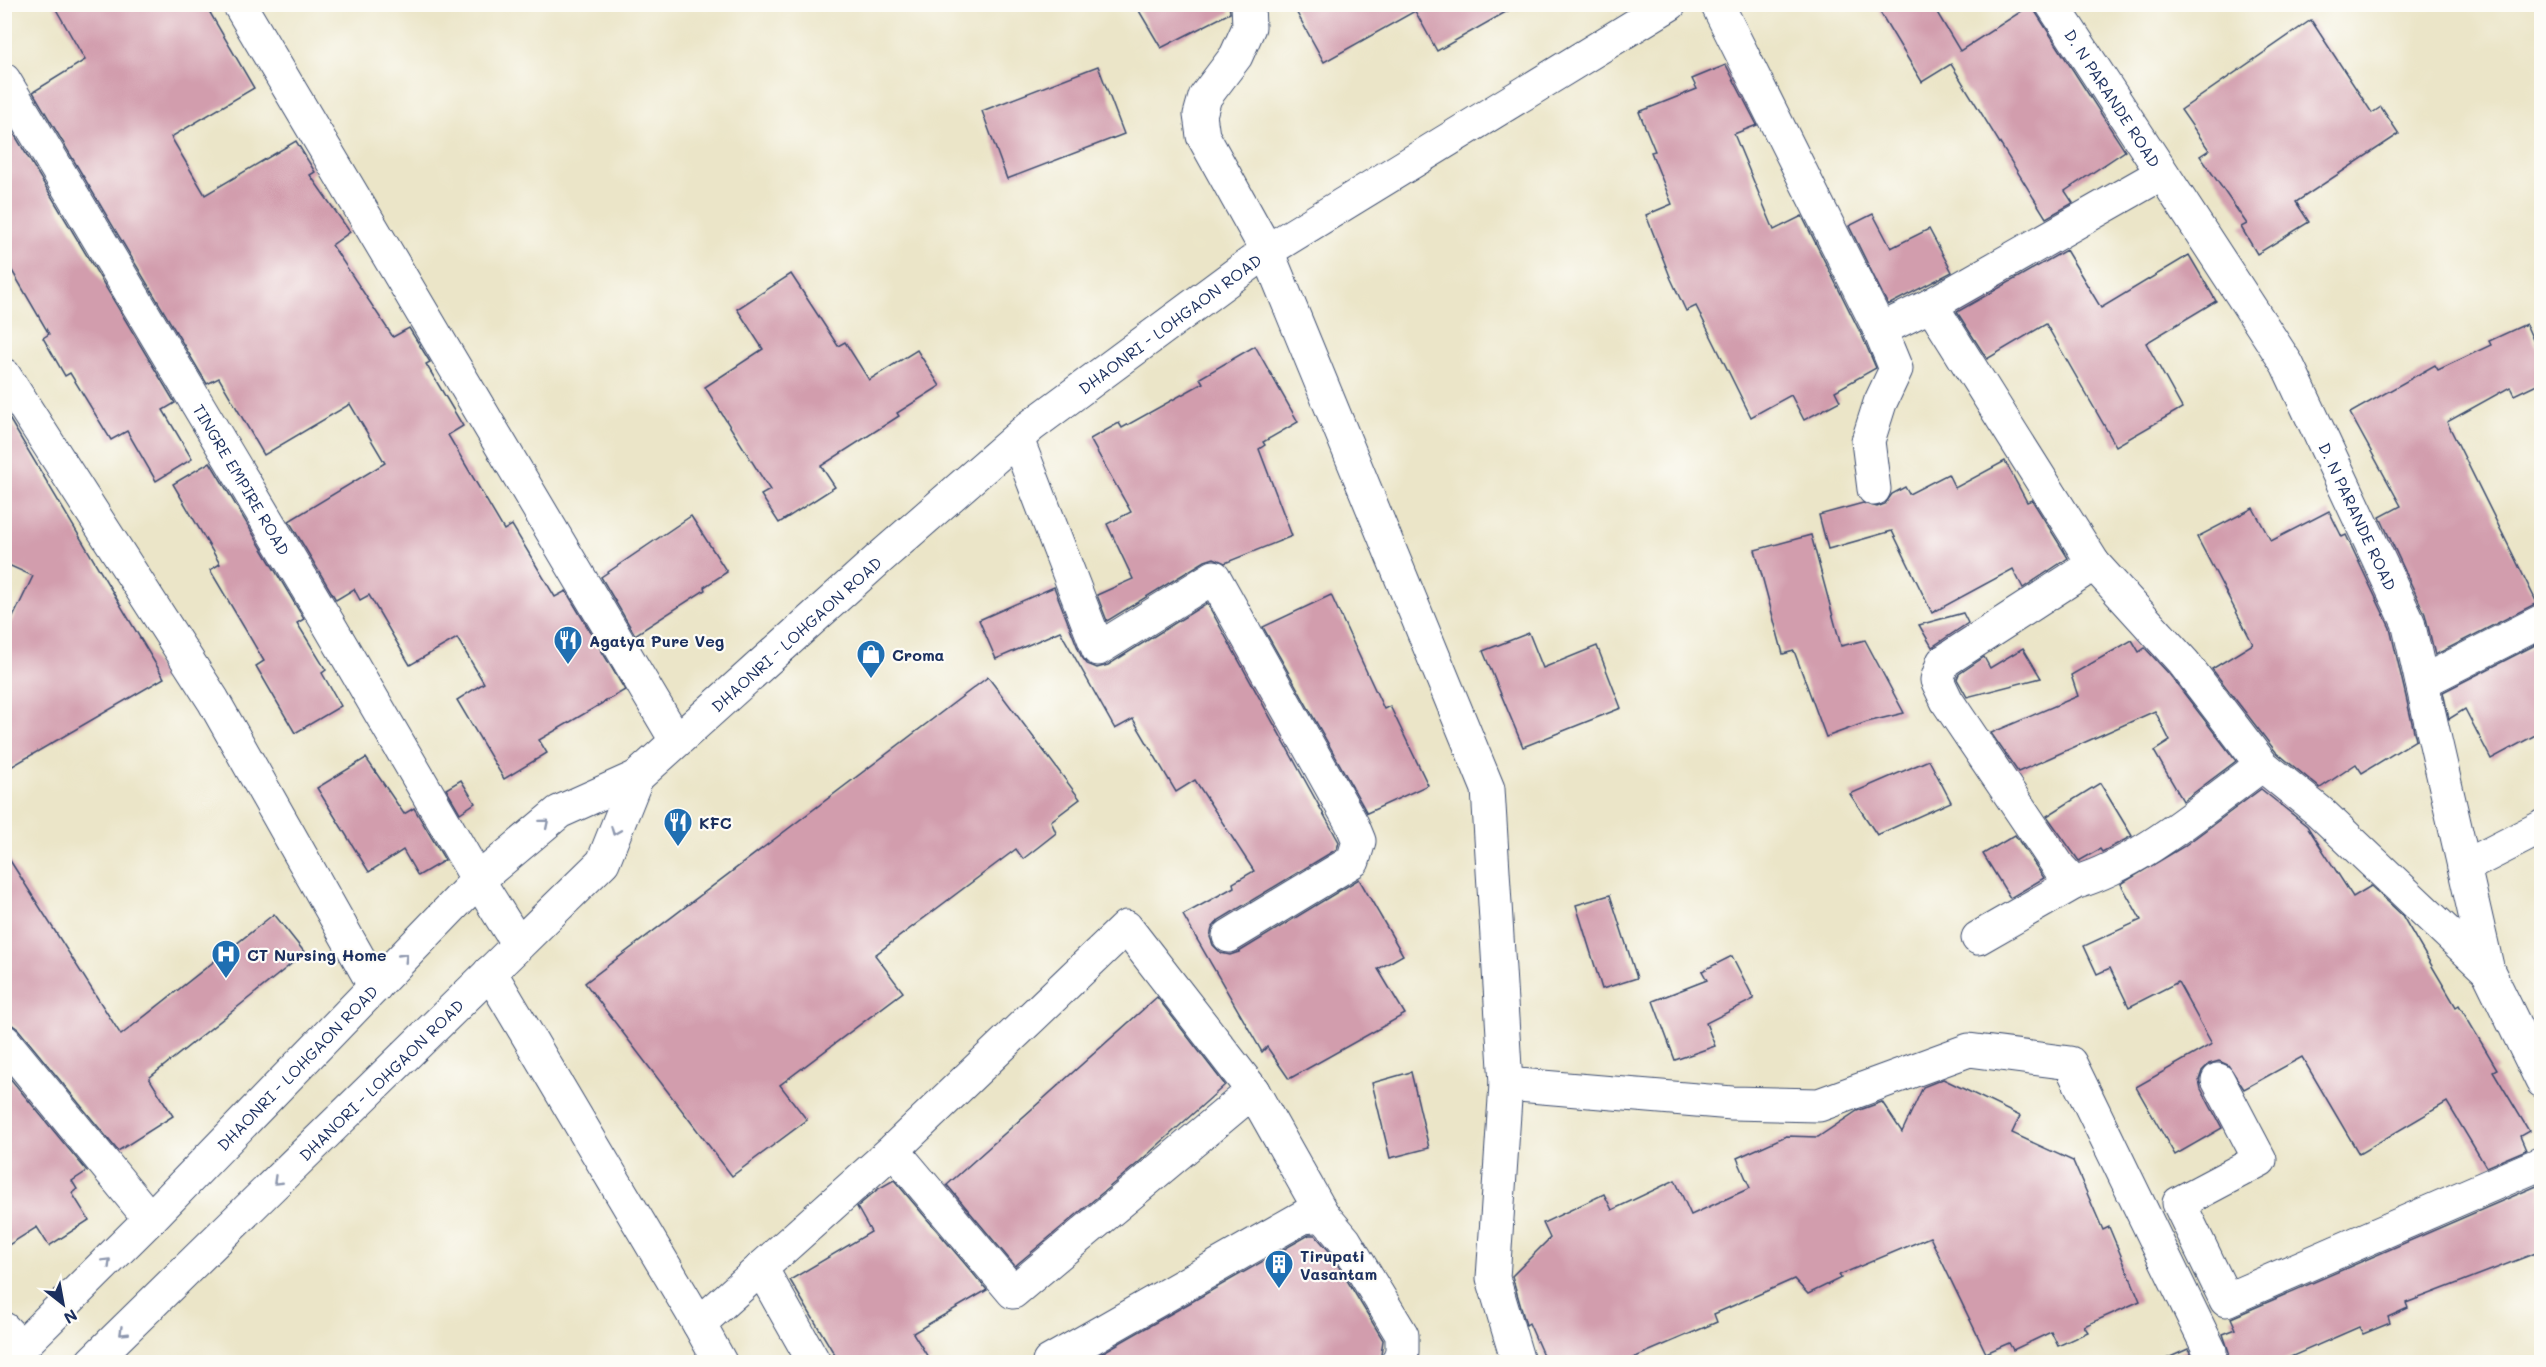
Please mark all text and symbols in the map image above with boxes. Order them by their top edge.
street label: D. N PARANDE ROAD [2060,25,2166,171]
street label: DHAONRI - LOHGAON ROAD [1074,249,1265,398]
street label: TINGRE EMPIRE ROAD [189,400,295,559]
street label: D. N PARANDE ROAD [2315,439,2402,593]
street label: DHAONRI - LOHGAON ROAD [706,551,886,716]
restaurant icon: Agatya Pure Veg [552,624,584,666]
place label: Agatya Pure Veg [589,630,724,651]
shop icon: Croma [855,638,887,680]
place label: Croma [892,644,945,665]
restaurant icon: KFC [662,806,694,848]
place label: KFC [699,812,732,833]
one-way arrow [538,819,549,830]
one-way arrow [610,825,622,836]
hospital icon: CT Nursing Home [210,938,242,980]
place label: CT Nursing Home [247,944,387,965]
one-way arrow [396,953,407,964]
street label: DHAONRI - LOHGAON ROAD [212,980,382,1155]
street label: DHANORI - LOHGAON ROAD [294,994,468,1165]
one-way arrow [274,1173,285,1184]
place label: Tirupati Vasantam [1300,1245,1377,1284]
building icon: Tirupati Vasantam [1263,1248,1295,1290]
one-way arrow [100,1258,110,1269]
north arrow [33,1274,93,1334]
text: N [60,1305,82,1329]
one-way arrow [120,1325,130,1336]

